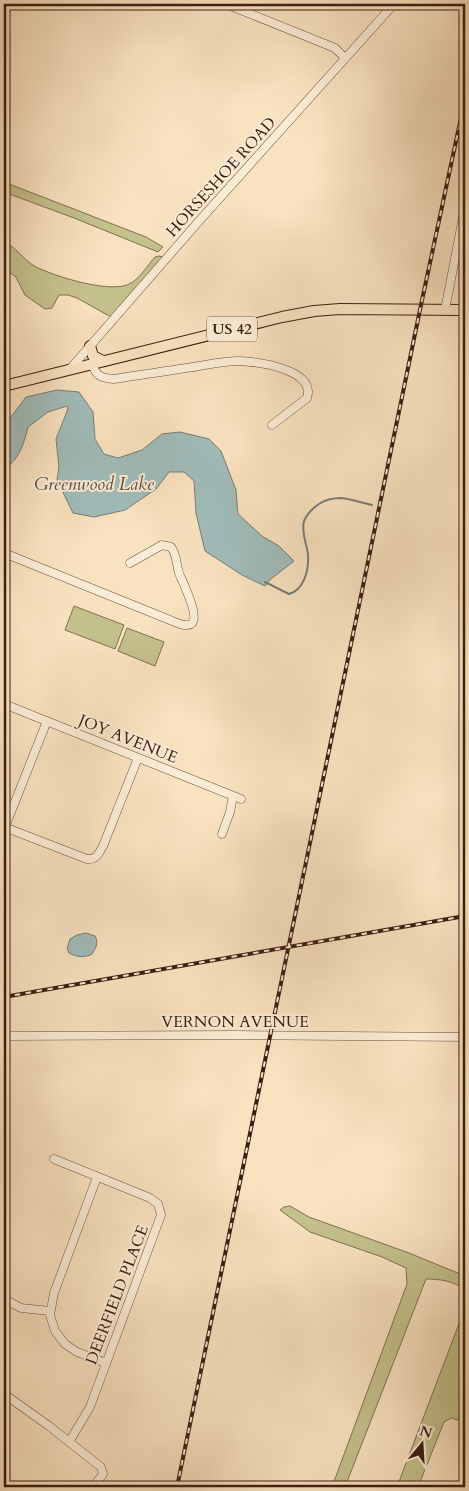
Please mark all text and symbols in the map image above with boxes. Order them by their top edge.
street label: HORSESHOE ROAD [161,112,281,242]
road number: US 42 [207,316,257,342]
water label: Greenwood Lake [34,472,155,497]
street label: JOY AVENUE [73,708,181,769]
street label: VERNON AVENUE [161,1011,309,1033]
street label: DEERFIELD PLACE [80,1222,154,1368]
north arrow [396,1418,446,1468]
text: N [417,1421,435,1443]

